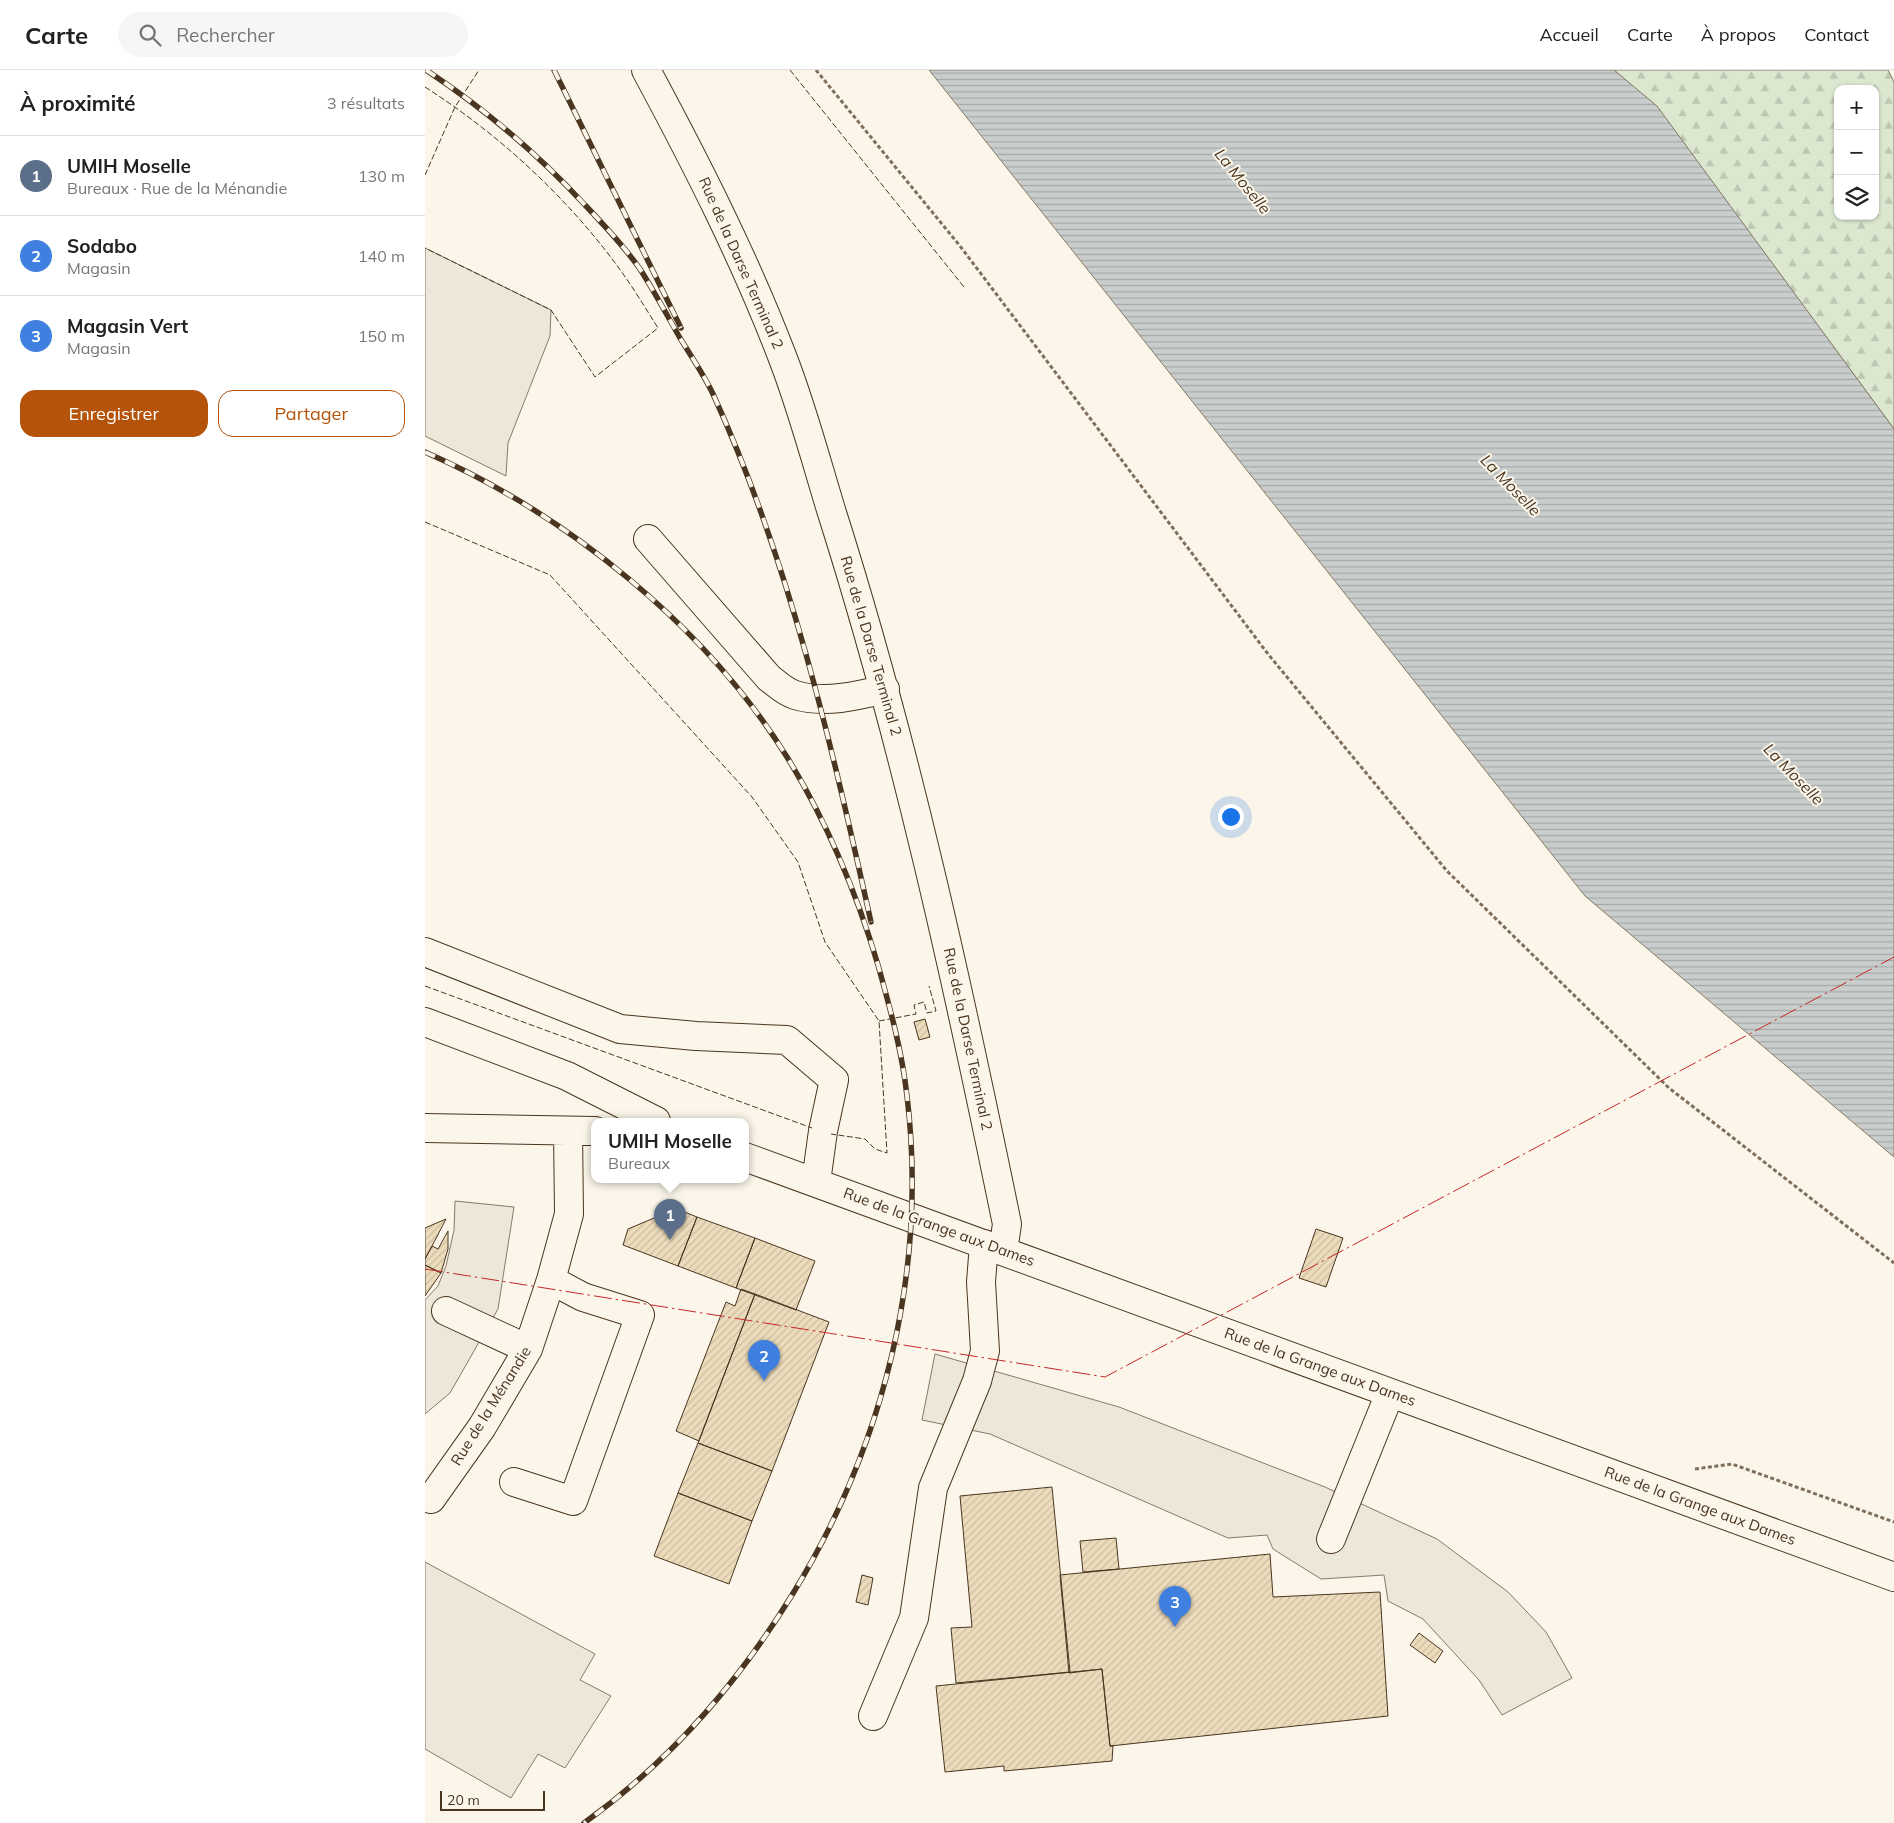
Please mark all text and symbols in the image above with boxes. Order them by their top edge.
search box [118,12,468,57]
text: Carte [25,20,88,50]
icon: search [136,21,164,49]
text: Rechercher [176,23,275,47]
text: Accueil [1539,23,1599,46]
text: Carte [1627,23,1673,46]
text: À propos [1701,23,1776,46]
text: Contact [1804,23,1869,46]
map controls [1834,85,1879,220]
button: + [1834,85,1879,130]
text: À proximité [20,90,136,116]
text: 3 résultats [327,93,405,113]
button: − [1834,130,1879,175]
water label: La Moselle [1211,144,1276,218]
text: UMIH Moselle [67,154,191,178]
text: 1 [31,166,41,186]
text: 130 m [358,166,405,186]
street label: Rue de la Darse Terminal 2 [695,174,788,352]
button: layers [1834,175,1879,220]
text: Bureaux · Rue de la Ménandie [67,178,287,198]
text: Sodabo [67,234,137,258]
text: 2 [31,246,41,266]
text: 140 m [358,246,405,266]
text: Magasin [67,258,131,278]
text: Magasin Vert [67,314,188,338]
text: 3 [31,326,41,346]
text: 150 m [358,326,405,346]
text: Magasin [67,338,131,358]
button: Enregistrer [20,390,208,437]
button: Partager [218,390,405,437]
water label: La Moselle [1477,450,1546,520]
street label: Rue de la Darse Terminal 2 [837,554,906,738]
water label: La Moselle [1760,739,1829,809]
your location [1218,804,1244,830]
street label: Rue de la Darse Terminal 2 [940,946,997,1132]
popup [591,1118,749,1183]
text: UMIH Moselle [608,1129,732,1153]
text: Bureaux [608,1153,670,1173]
street label: Rue de la Grange aux Dames [841,1183,1038,1270]
pin: 1 [654,1199,686,1240]
street label: Rue de la Grange aux Dames [1222,1323,1419,1410]
pin: 2 [748,1340,780,1381]
street label: Rue de la Ménandie [446,1343,535,1469]
street label: Rue de la Grange aux Dames [1602,1462,1799,1549]
pin: 3 [1159,1586,1191,1627]
scale bar [440,1788,545,1811]
text: 20 m [447,1791,480,1809]

